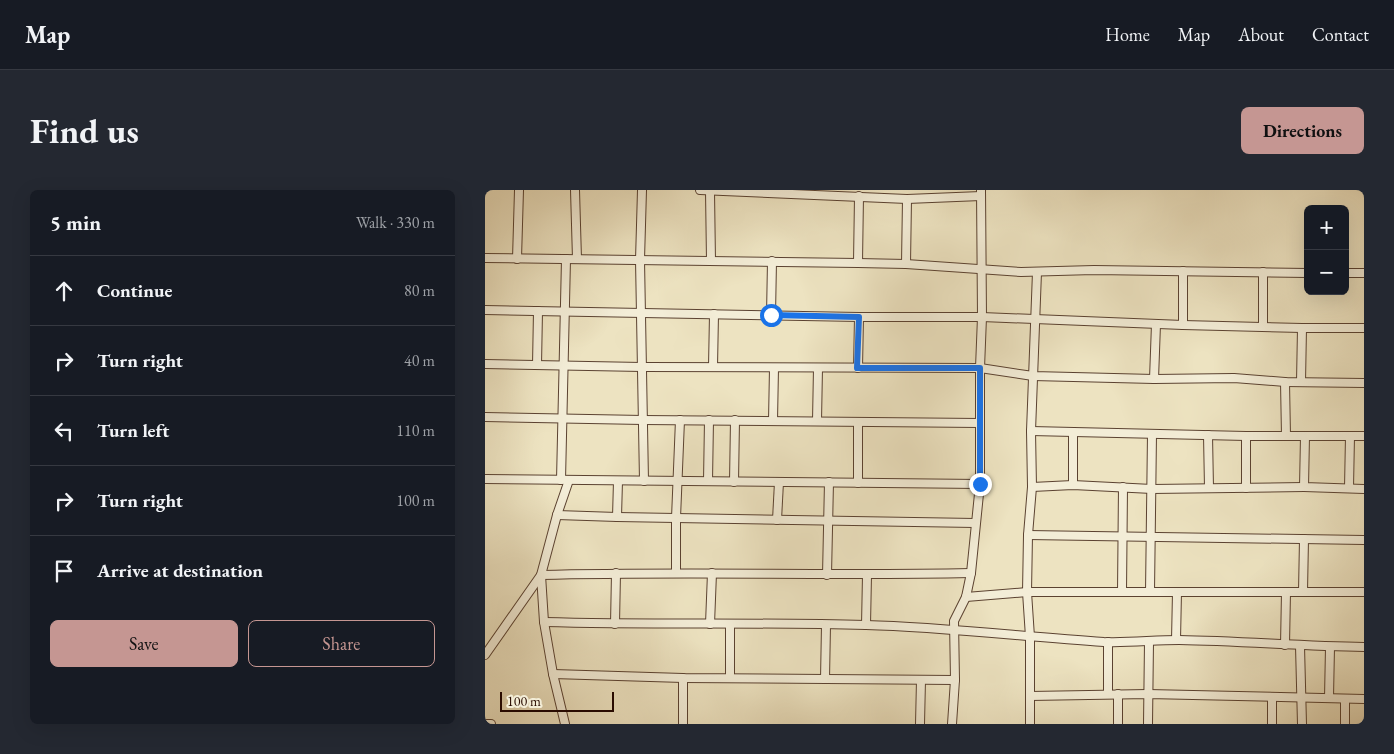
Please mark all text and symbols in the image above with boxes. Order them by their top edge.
text: Map [25,19,70,50]
text: Home [1105,23,1150,46]
text: Map [1178,23,1210,46]
text: About [1238,23,1284,46]
text: Contact [1312,23,1369,46]
button: Directions [1241,107,1364,154]
text: Find us [30,108,139,153]
map controls [1304,205,1349,295]
button: + [1304,205,1349,250]
text: 5 min [50,209,101,236]
text: Walk · 330 m [356,212,435,233]
button: − [1304,250,1349,295]
icon: ahead [50,277,78,305]
text: Continue [97,278,172,303]
text: 80 m [404,280,435,301]
route start [760,304,783,327]
icon: right [50,347,78,375]
text: Turn right [97,348,183,373]
text: 40 m [404,350,435,371]
icon: left [50,417,78,445]
text: Turn left [97,418,169,443]
text: 110 m [396,420,435,441]
route end [969,473,992,496]
icon: right [50,487,78,515]
text: Turn right [97,488,183,513]
text: 100 m [396,490,435,511]
icon: arrive [50,557,78,585]
text: Arrive at destination [97,558,263,583]
button: Save [50,620,238,667]
button: Share [248,620,435,667]
scale bar [500,689,614,712]
text: 100 m [507,692,541,710]

